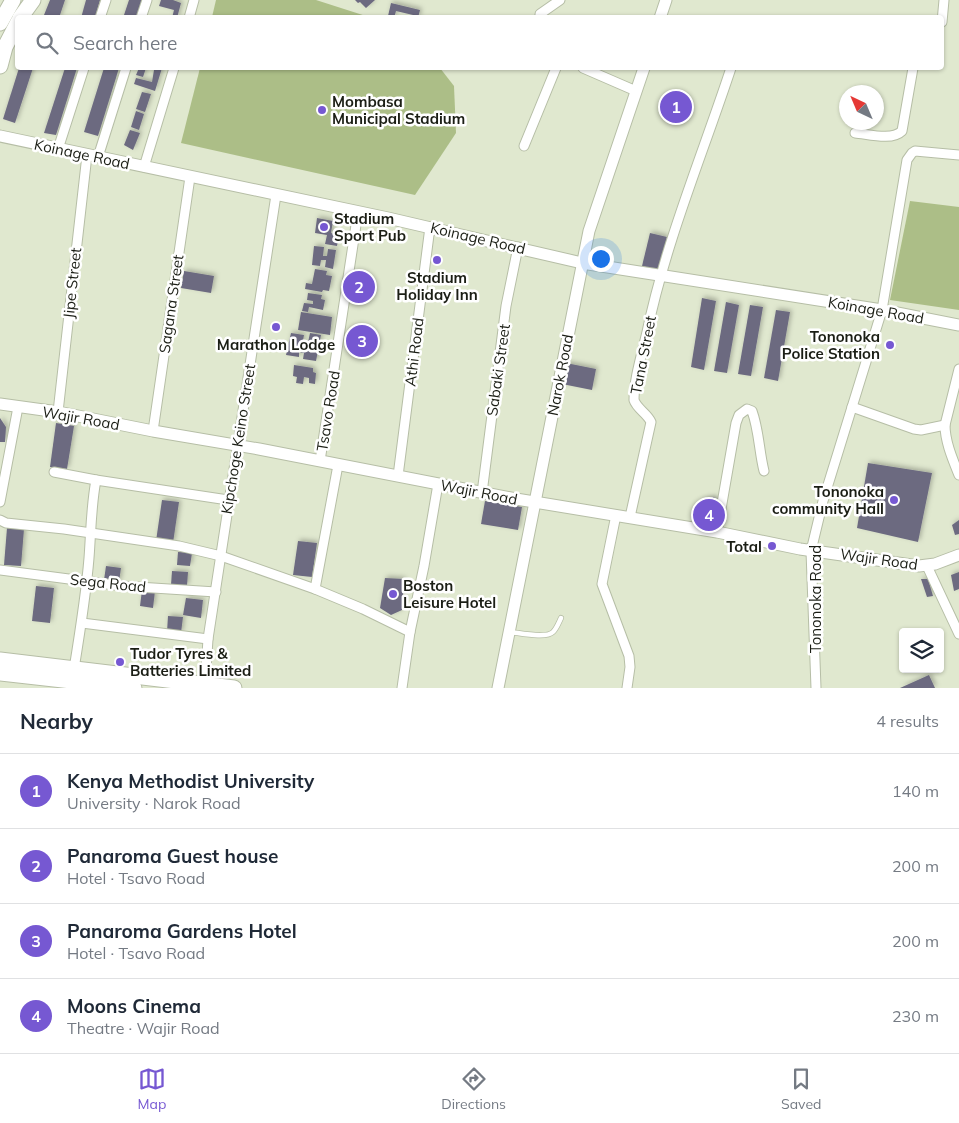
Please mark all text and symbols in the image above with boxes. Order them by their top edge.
search box [15,15,944,70]
icon: search [33,29,61,57]
text: Search here [73,31,177,55]
north arrow [839,85,884,130]
pin: 1 [660,88,692,126]
place label: Mombasa Municipal Stadium [332,92,465,128]
marker: Mombasa Municipal Stadium [316,104,328,116]
street label: Koinage Road [33,135,131,173]
place label: Stadium Sport Pub [334,209,406,245]
street label: Koinage Road [429,218,527,258]
marker: Stadium Sport Pub [318,221,330,233]
your location [588,246,614,272]
street label: Jipe Street [59,247,85,319]
street label: Sagana Street [155,253,187,355]
marker: Stadium Holiday Inn [431,254,443,266]
pin: 2 [343,268,375,306]
place label: Stadium Holiday Inn [396,268,478,304]
street label: Koinage Road [827,292,925,328]
street label: Tana Street [626,314,660,396]
street label: Athi Road [400,317,428,387]
marker: Marathon Lodge [270,321,282,333]
pin: 3 [346,322,378,360]
street label: Sabaki Street [482,323,514,417]
place label: Tononoka Police Station [782,327,880,363]
street label: Narok Road [543,333,577,417]
place label: Marathon Lodge [217,335,335,354]
marker: Tononoka Police Station [884,339,896,351]
street label: Kipchoge Keino Street [217,363,259,515]
street label: Tsavo Road [312,369,344,453]
street label: Wajir Road [41,402,121,434]
street label: Wajir Road [439,475,519,509]
place label: Tononoka community Hall [772,482,884,518]
marker: Tononoka community Hall [888,494,900,506]
pin: 4 [693,496,725,534]
place label: Total [726,537,762,556]
marker: Total [766,540,778,552]
street label: Wajir Road [839,544,919,574]
street label: Tononoka Road [806,545,825,653]
street label: Sega Road [69,570,147,596]
place label: Boston Leisure Hotel [403,576,496,612]
marker: Boston Leisure Hotel [387,588,399,600]
map controls [899,628,944,673]
button: layers [899,628,944,673]
place label: Tudor Tyres & Batteries Limited [130,644,251,680]
marker: Tudor Tyres & Batteries Limited [114,656,126,668]
text: Nearby [20,708,93,734]
text: 4 results [876,711,939,731]
text: Kenya Methodist University [67,769,314,793]
text: 1 [31,781,41,801]
text: 140 m [892,781,939,801]
text: University · Narok Road [67,793,241,813]
text: Panaroma Guest house [67,844,278,868]
text: 2 [31,856,41,876]
text: 200 m [892,856,939,876]
text: Hotel · Tsavo Road [67,868,205,888]
text: Panaroma Gardens Hotel [67,919,297,943]
text: 3 [31,931,41,951]
text: 200 m [892,931,939,951]
text: Hotel · Tsavo Road [67,943,205,963]
text: Moons Cinema [67,994,201,1018]
text: 4 [31,1006,41,1026]
text: 230 m [892,1006,939,1026]
text: Theatre · Wajir Road [67,1018,220,1038]
tab: Map [138,1065,166,1113]
tab: Directions [441,1065,506,1113]
tab: Saved [781,1065,821,1113]

